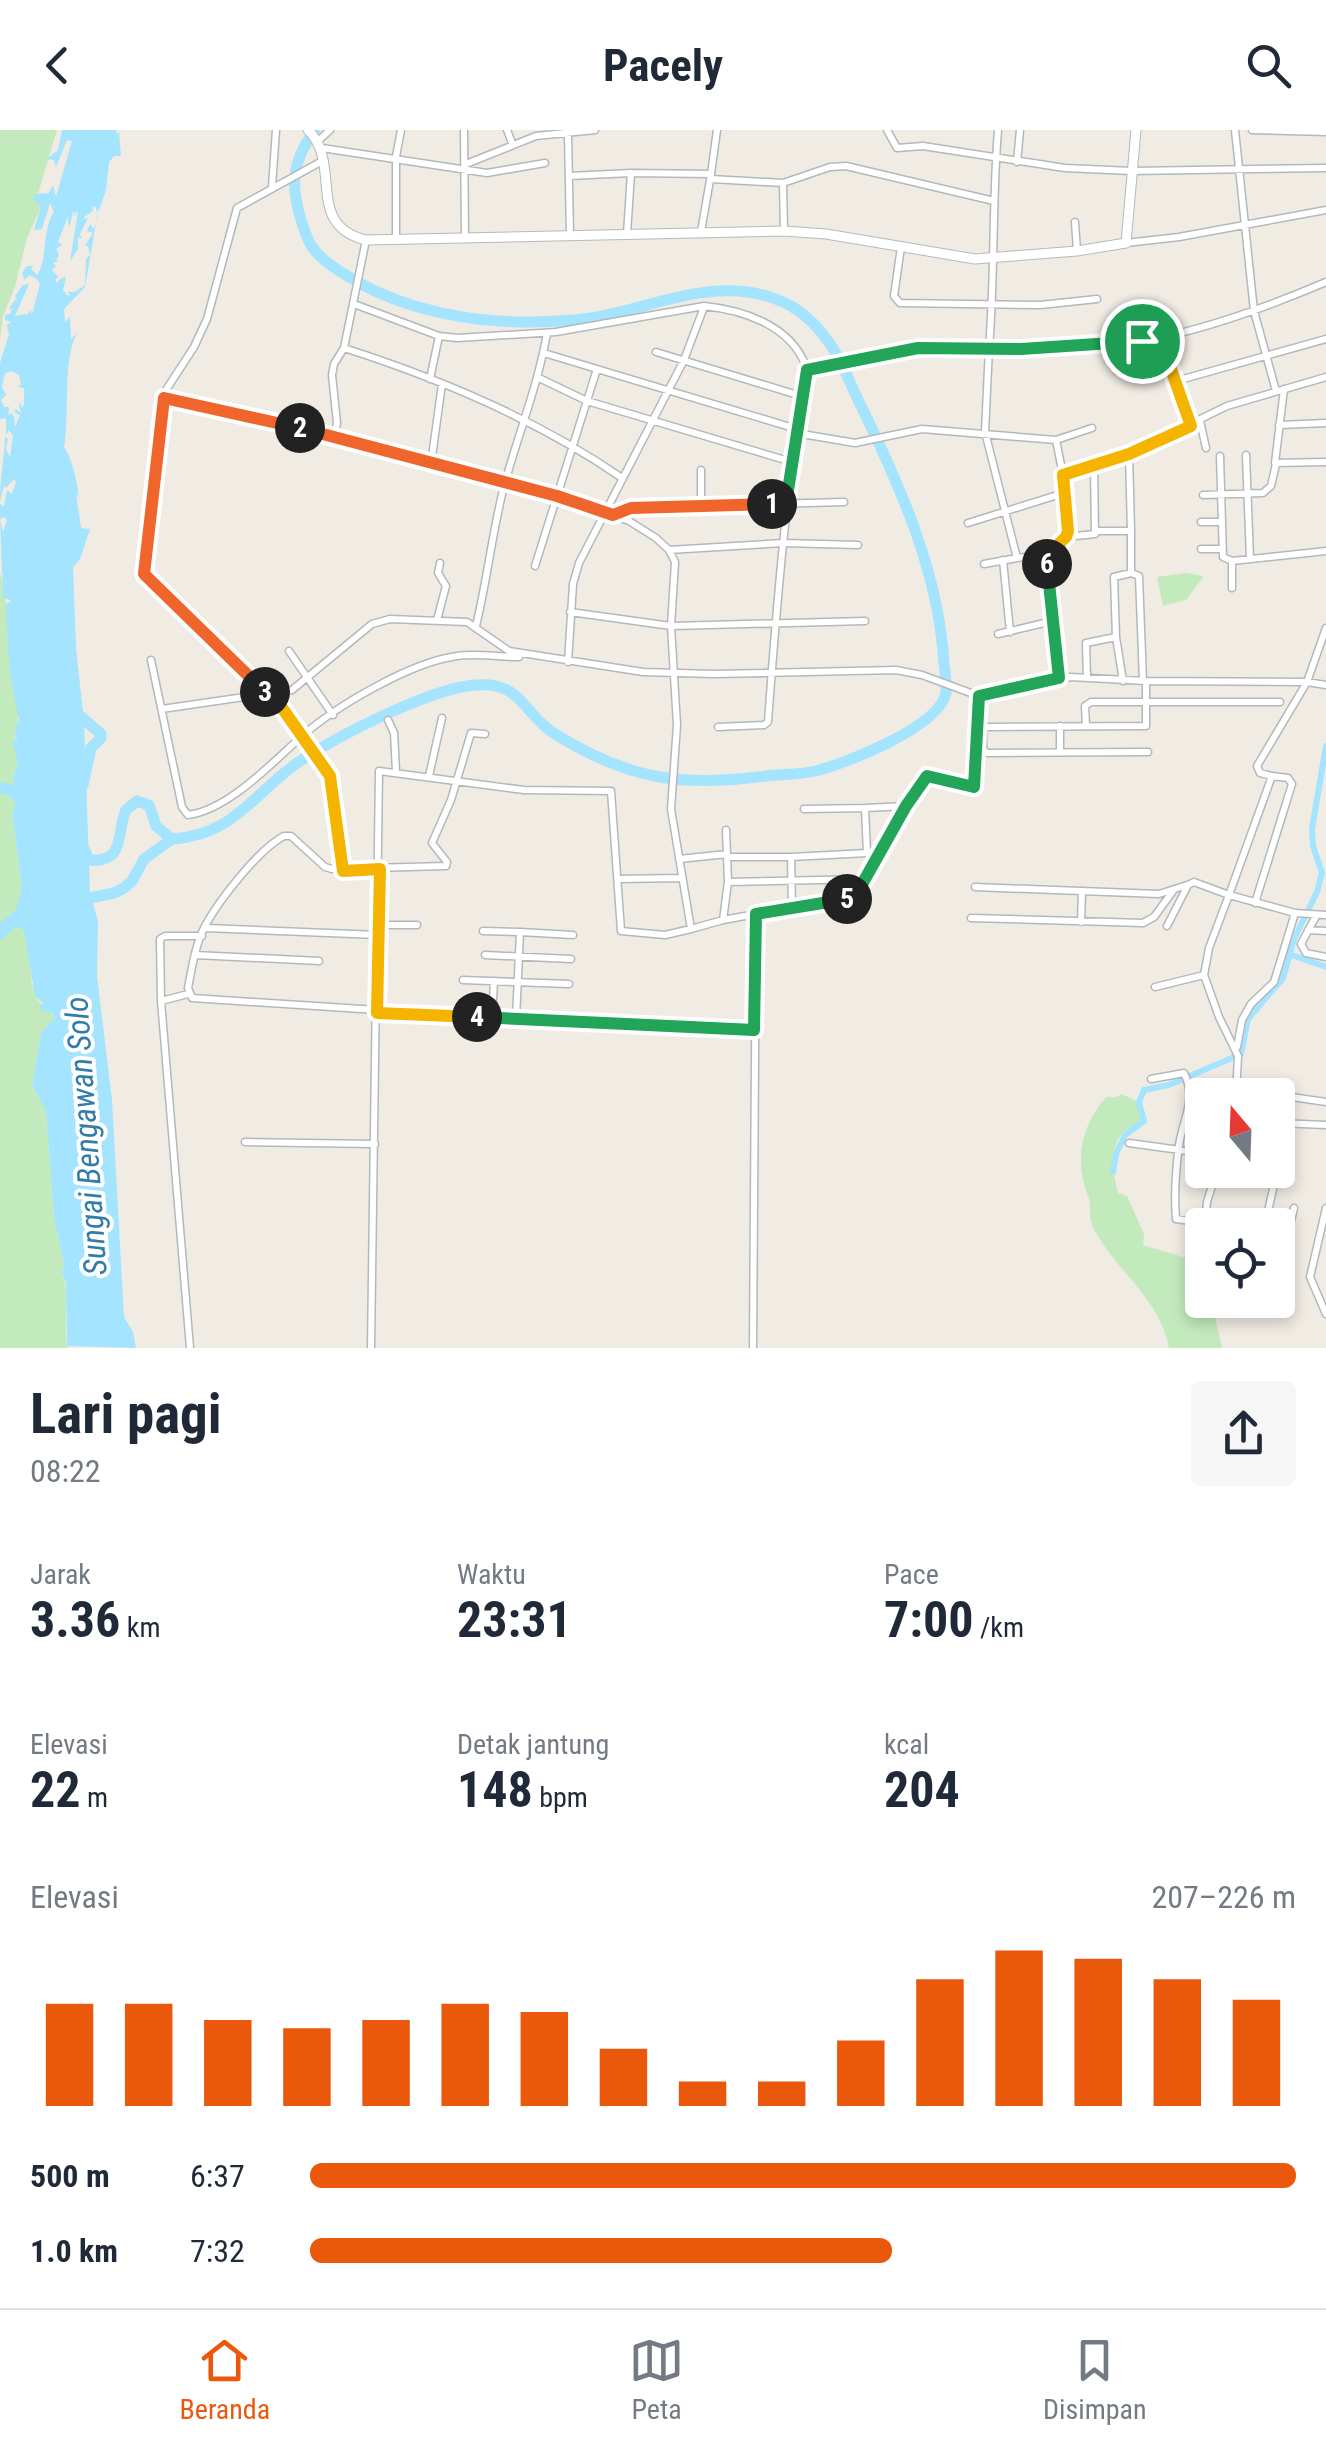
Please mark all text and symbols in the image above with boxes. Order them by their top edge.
icon: back [30,38,85,93]
icon: search [1241,38,1296,93]
text: Pacely [603,39,723,92]
pin [1100,299,1185,384]
icon: arrive [1115,314,1170,369]
pin: 2 [275,403,325,453]
text: 2 [293,411,307,444]
pin: 1 [747,479,797,529]
text: 1 [765,487,779,520]
pin: 6 [1022,539,1072,589]
text: 6 [1040,547,1054,580]
pin: 3 [240,667,290,717]
text: 3 [258,675,272,708]
pin: 5 [822,874,872,924]
text: 5 [840,882,854,915]
pin: 4 [452,992,502,1042]
water label: Sungai Bengawan Solo [57,995,115,1277]
text: 4 [470,1000,484,1033]
north arrow [1185,1078,1295,1188]
map controls [1185,1078,1295,1318]
button: locate [1185,1208,1295,1318]
button: share [1191,1381,1296,1486]
text: Lari pagi [30,1382,222,1446]
text: 08:22 [30,1452,101,1490]
text: Jarak [30,1558,91,1591]
text: Waktu [457,1558,526,1591]
text: Pace [884,1558,939,1591]
text: 3.36 [30,1591,120,1649]
text: 23:31 [457,1591,572,1649]
text: 7:00 [884,1591,973,1649]
text: km [120,1611,160,1644]
text: /km [973,1611,1024,1644]
text: Elevasi [30,1728,108,1761]
text: Detak jantung [457,1728,609,1761]
text: kcal [884,1728,929,1761]
text: 22 [30,1761,81,1819]
text: 148 [457,1761,533,1819]
text: 204 [884,1761,960,1819]
text: m [81,1781,108,1814]
text: bpm [533,1781,588,1814]
text: Elevasi [30,1878,119,1916]
text: 207–226 m [1151,1878,1296,1916]
text: 500 m [30,2157,110,2195]
text: 6:37 [190,2157,245,2195]
text: 1.0 km [30,2232,118,2270]
text: 7:32 [190,2232,245,2270]
tab: Beranda [179,2333,270,2426]
tab: Peta [629,2333,684,2426]
tab: Disimpan [1043,2333,1147,2426]

